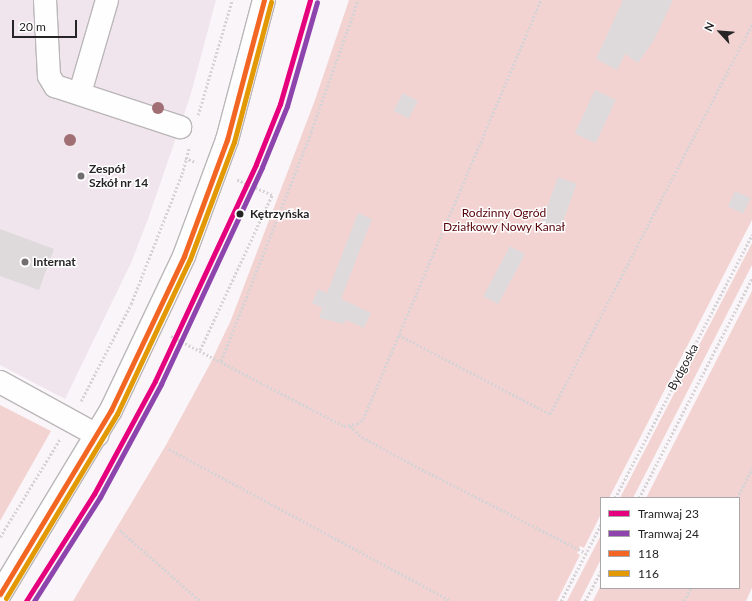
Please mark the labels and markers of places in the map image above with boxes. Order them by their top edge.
place label: Zespół Szkół nr 14 [89,162,149,190]
marker: Zespół Szkół nr 14 [76,171,86,181]
marker: Kętrzyńska [233,207,247,221]
place label: Kętrzyńska [250,207,309,221]
place label: Internat [33,255,76,269]
marker: Internat [20,257,30,267]

